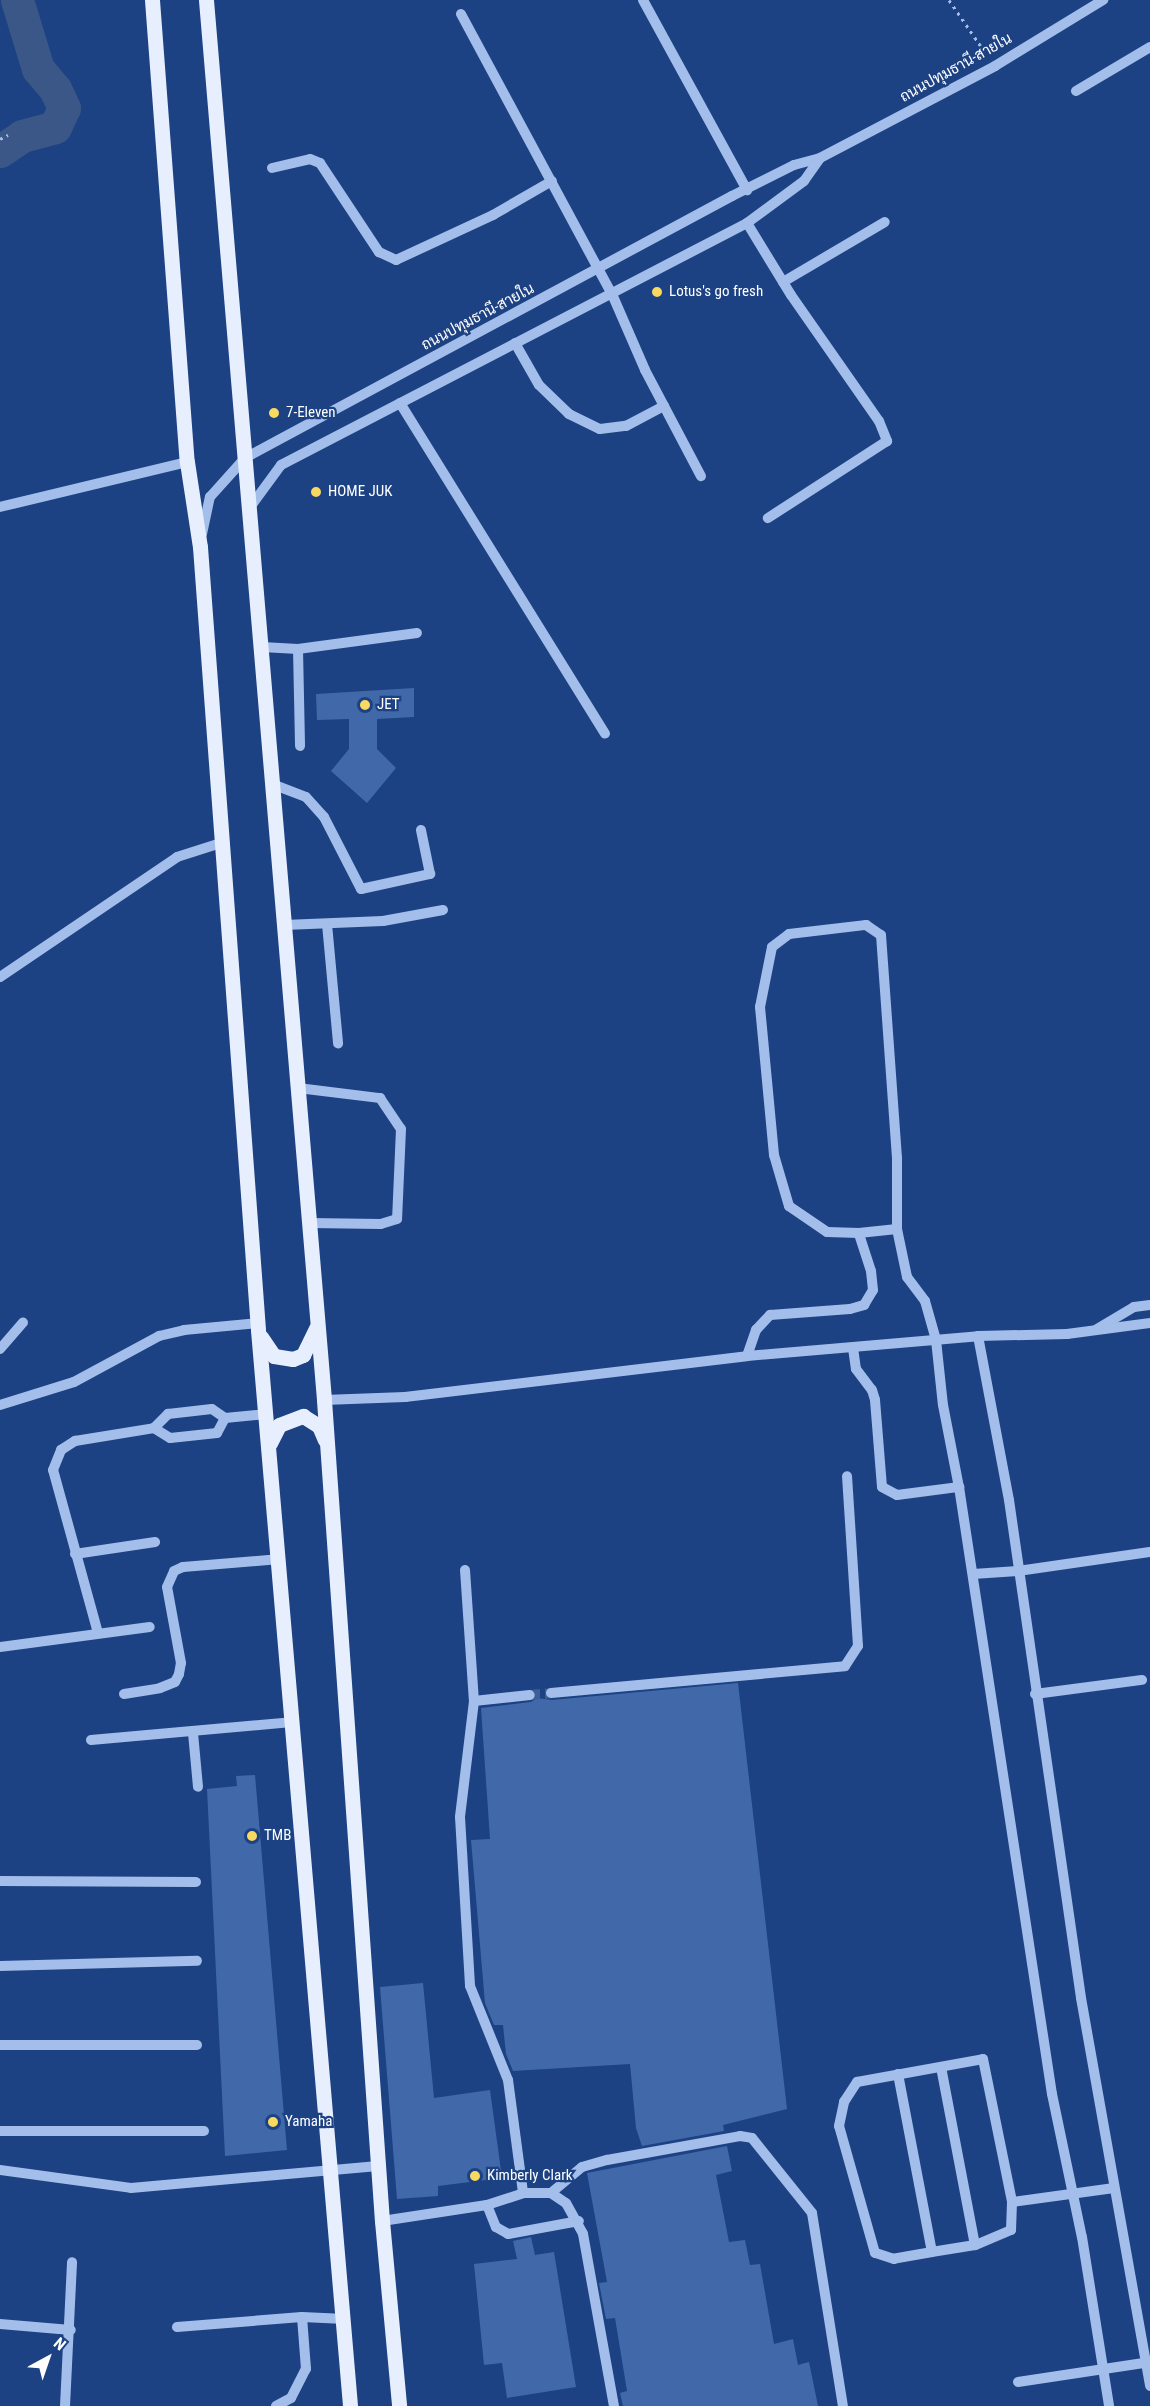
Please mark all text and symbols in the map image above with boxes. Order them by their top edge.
street label: ถนนปทุมธานี-สายใน [897,30,1015,106]
street label: ถนนปทุมธานี-สายใน [419,280,537,354]
place label: Lotus's go fresh [669,283,763,301]
marker: Lotus's go fresh [650,285,664,299]
place label: 7-Eleven [286,404,336,422]
marker: 7-Eleven [267,406,281,420]
place label: HOME JUK [328,483,392,501]
marker: HOME JUK [309,485,323,499]
place label: JET [377,696,400,714]
marker: JET [358,698,372,712]
place label: TMB [264,1827,291,1845]
marker: TMB [245,1829,259,1843]
place label: Yamaha [285,2113,332,2131]
marker: Yamaha [266,2115,280,2129]
place label: Kimberly Clark [487,2167,573,2185]
marker: Kimberly Clark [468,2169,482,2183]
north arrow [18,2328,78,2388]
text: N [50,2333,70,2354]

